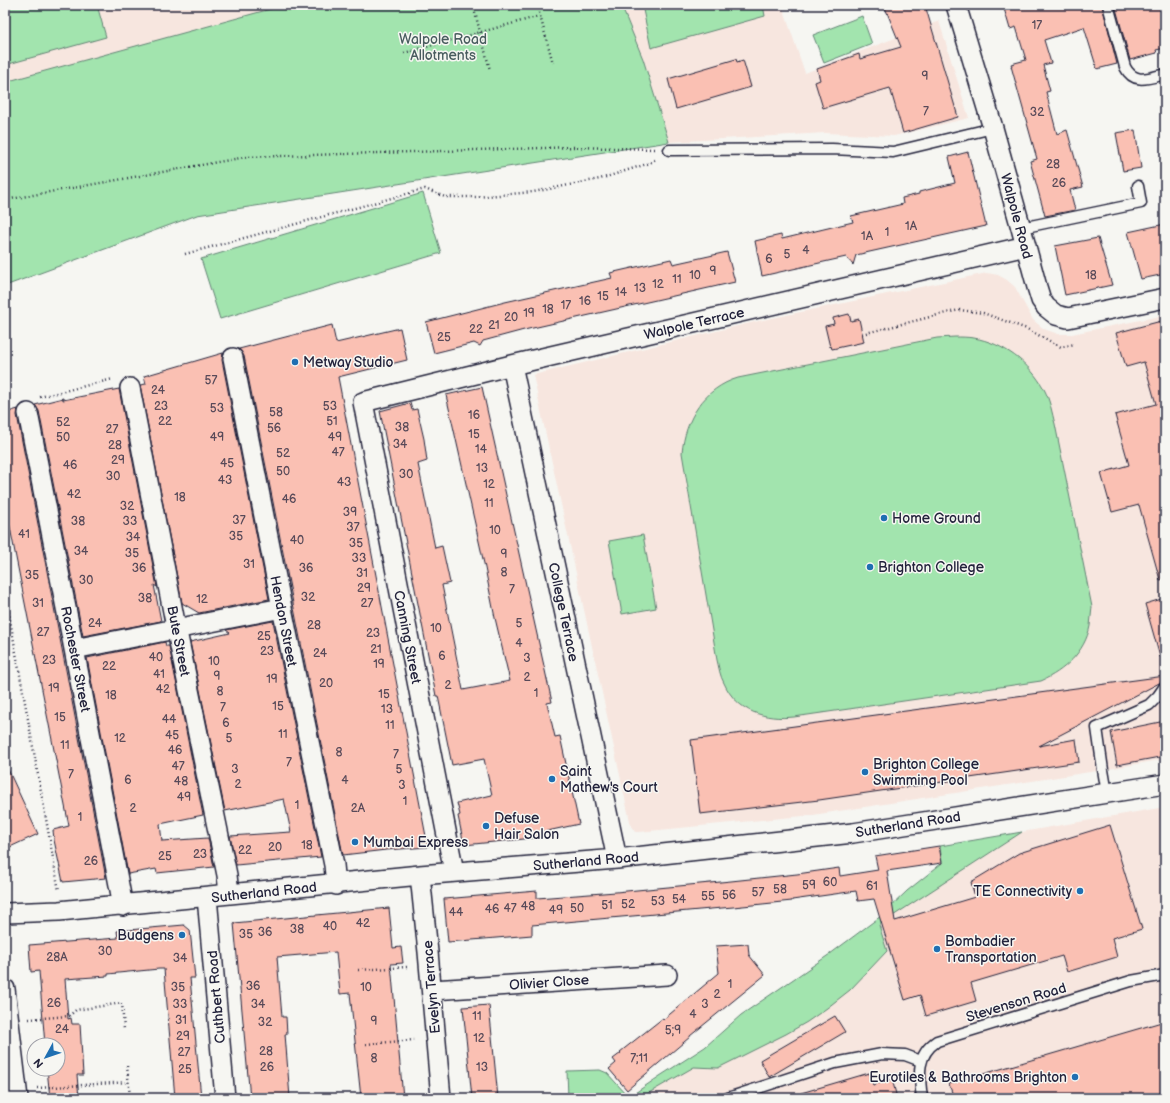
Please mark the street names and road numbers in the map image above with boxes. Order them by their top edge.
street label: Walpole Road [997,171,1036,261]
street label: Walpole Terrace [642,304,746,343]
street label: College Terrace [545,561,582,663]
street label: Hendon Street [266,574,301,669]
street label: Canning Street [390,589,425,686]
street label: Bute Street [163,604,194,679]
street label: Rochester Street [57,605,94,714]
street label: Sutherland Road [854,808,962,841]
street label: Sutherland Road [532,848,640,875]
street label: Sutherland Road [210,878,318,906]
street label: Evelyn Terrace [419,940,444,1034]
street label: Cuthbert Road [204,950,229,1044]
street label: Olivier Close [509,971,589,994]
street label: Stevenson Road [964,979,1068,1026]

